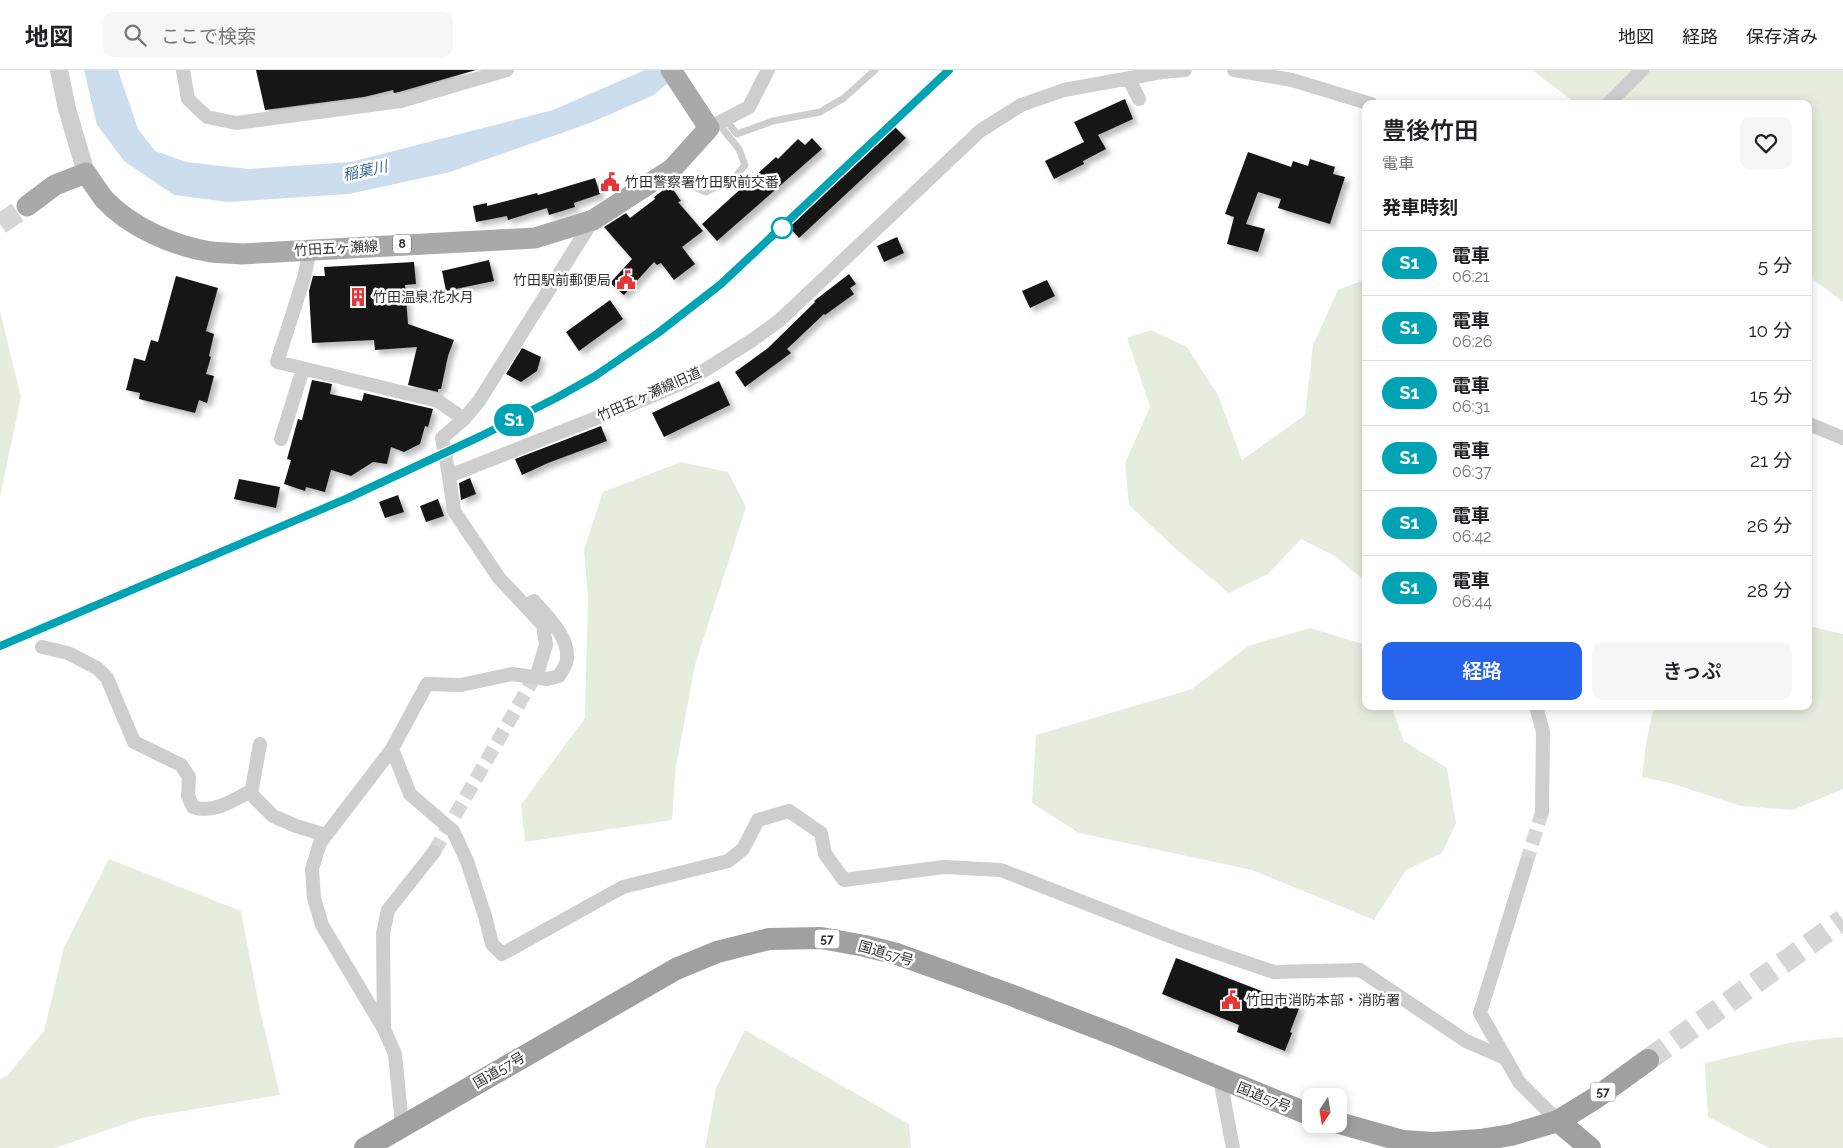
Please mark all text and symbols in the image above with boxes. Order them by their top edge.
search box [103,12,453,57]
icon: search [121,21,149,49]
text: 地図 [25,22,73,51]
text: ここで検索 [161,25,256,47]
text: 地図 [1618,26,1654,47]
text: 経路 [1682,26,1718,47]
text: 保存済み [1746,26,1818,47]
text: 豊後竹田 [1382,116,1478,145]
button: heart [1740,117,1792,169]
text: 電車 [1382,154,1414,173]
water label: 稲葉川 [341,157,391,184]
public building icon: 竹田警察署竹田駅前交番 [599,171,621,193]
place label: 竹田警察署竹田駅前交番 [625,174,779,190]
text: 発車時刻 [1382,196,1458,218]
unlabelled marker [771,217,793,239]
road number: 8 [393,234,411,253]
street label: 竹田五ヶ瀬線 [294,238,378,258]
text: 電車 [1452,244,1490,266]
text: S1 [1400,252,1419,273]
text: 5 分 [1758,254,1792,276]
text: 06:21 [1452,267,1490,286]
public building icon: 竹田駅前郵便局 [615,269,637,291]
place label: 竹田駅前郵便局 [513,272,611,288]
building icon: 竹田温泉;花水月 [347,286,369,308]
place label: 竹田温泉;花水月 [373,289,474,305]
text: 電車 [1452,309,1490,331]
text: S1 [1400,317,1419,338]
text: 10 分 [1748,319,1792,341]
text: 06:26 [1452,332,1492,351]
street label: 竹田五ヶ瀬線旧道 [595,364,703,424]
text: 電車 [1452,374,1490,396]
text: S1 [1400,382,1419,403]
text: 15 分 [1750,384,1792,406]
text: 06:31 [1452,397,1490,416]
line badge: S1 [492,404,536,436]
text: S1 [504,409,524,430]
text: 電車 [1452,439,1490,461]
text: S1 [1400,447,1419,468]
text: 21 分 [1750,449,1792,471]
text: 06:37 [1452,462,1491,481]
text: 電車 [1452,504,1490,526]
text: S1 [1400,512,1419,533]
text: 26 分 [1747,514,1792,536]
text: 06:42 [1452,527,1492,546]
text: 電車 [1452,569,1490,591]
text: S1 [1400,577,1419,598]
text: 28 分 [1747,579,1792,601]
text: 06:44 [1452,592,1492,611]
button: 経路 [1382,642,1582,700]
button: きっぷ [1592,642,1792,700]
road number: 57 [814,930,840,949]
street label: 国道57号 [856,937,916,969]
public building icon: 竹田市消防本部・消防署 [1220,989,1242,1011]
place label: 竹田市消防本部・消防署 [1246,992,1400,1008]
street label: 国道57号 [470,1049,528,1091]
street label: 国道57号 [1235,1079,1293,1115]
road number: 57 [1590,1082,1616,1102]
north arrow [1302,1088,1348,1132]
map controls [1302,1088,1347,1133]

